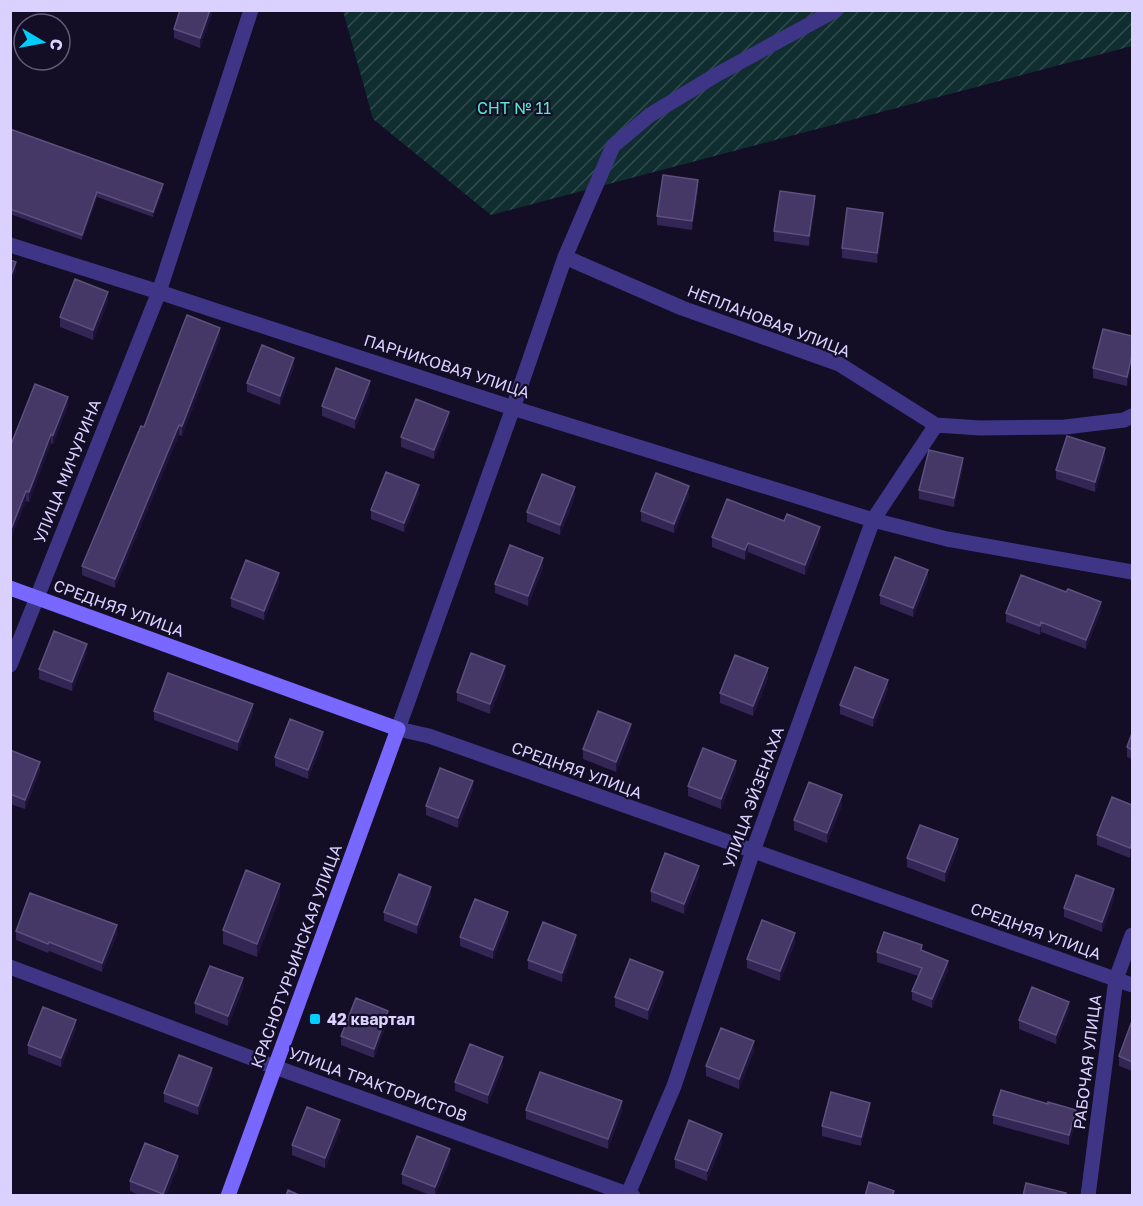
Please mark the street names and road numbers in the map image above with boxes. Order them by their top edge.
street label: НЕПЛАНОВАЯ УЛИЦА [685,281,854,361]
street label: ПАРНИКОВАЯ УЛИЦА [362,330,533,402]
street label: УЛИЦА МИЧУРИНА [29,396,105,546]
street label: СРЕДНЯЯ УЛИЦА [51,575,187,641]
street label: УЛИЦА ЭЙЗЕНАХА [718,723,788,870]
street label: СРЕДНЯЯ УЛИЦА [509,737,645,803]
street label: КРАСНОТУРЬИНСКАЯ УЛИЦА [246,841,346,1071]
street label: СРЕДНЯЯ УЛИЦА [968,898,1104,964]
street label: РАБОЧАЯ УЛИЦА [1069,993,1105,1131]
street label: УЛИЦА ТРАКТОРИСТОВ [286,1042,470,1126]

